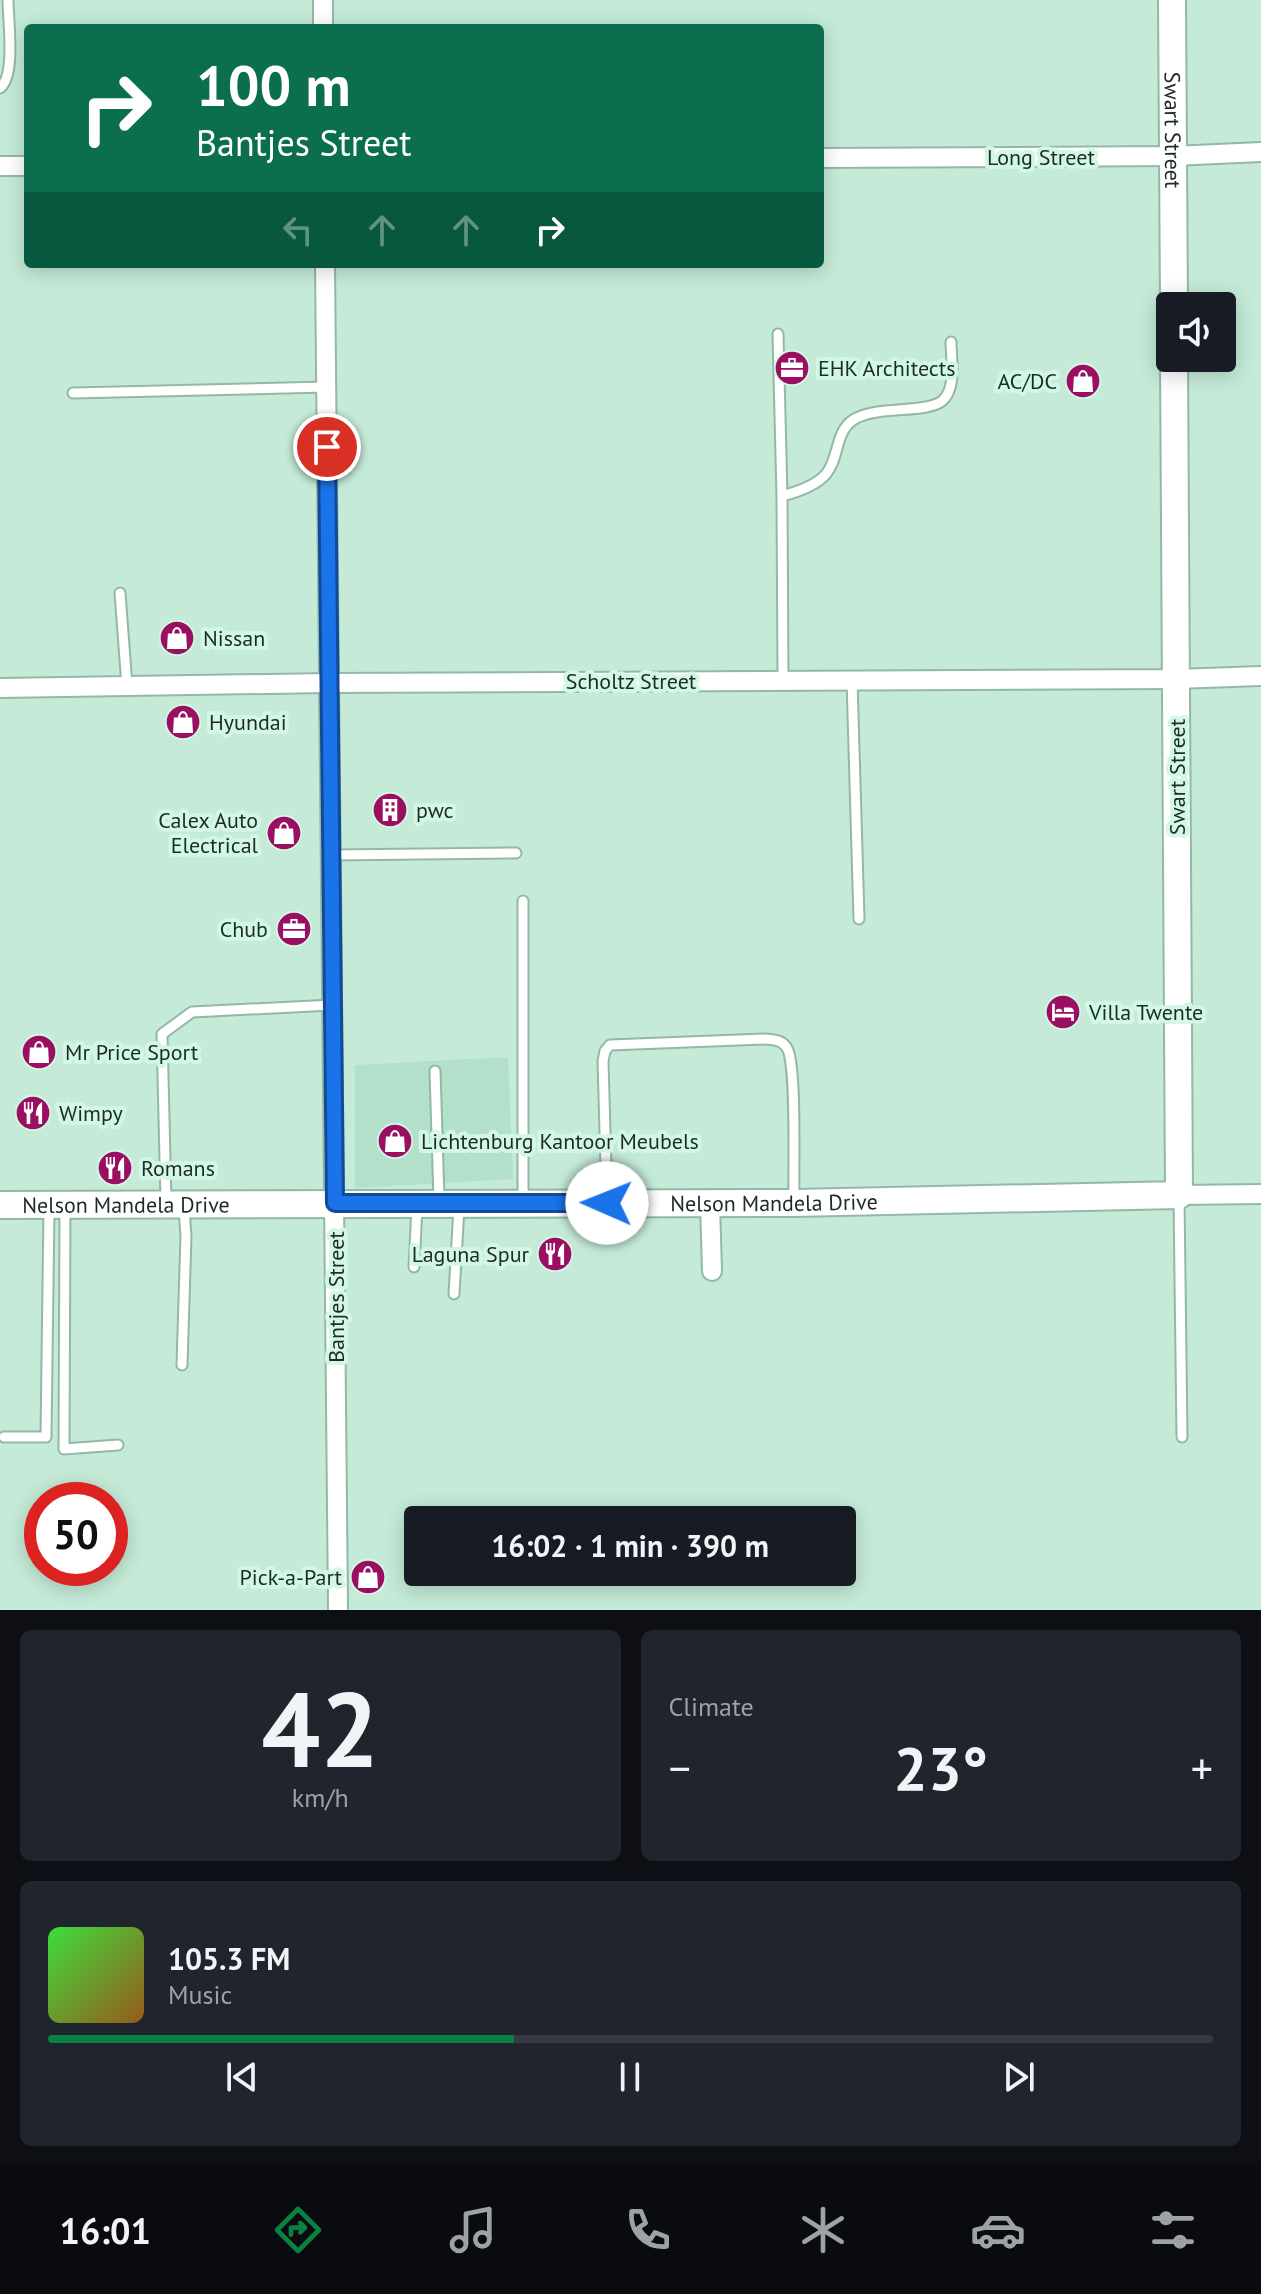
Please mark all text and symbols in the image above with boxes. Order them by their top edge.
text: 100 m [196,49,351,121]
icon: right [64,56,168,160]
street label: Swart Street [1158,72,1187,189]
text: Bantjes Street [196,119,411,166]
street label: Long Street [987,143,1095,171]
icon: left [276,208,320,252]
icon: ahead [360,208,404,252]
icon: ahead [444,208,488,252]
icon: right [528,208,572,252]
map controls [1156,292,1236,372]
button: sound [1156,292,1236,372]
office icon: EHK Architects [773,349,811,387]
place label: EHK Architects [818,354,956,382]
shop icon: AC/DC [1064,362,1102,400]
place label: AC/DC [997,367,1057,395]
pin [293,413,361,481]
icon: arrive [305,425,349,469]
shop icon: Nissan [158,619,196,657]
place label: Nissan [203,624,265,652]
street label: Scholtz Street [566,667,697,695]
shop icon: Hyundai [164,703,202,741]
place label: Hyundai [209,708,287,736]
street label: Swart Street [1163,718,1191,835]
building icon: pwc [371,791,409,829]
place label: pwc [416,796,454,824]
place label: Calex Auto Electrical [158,806,259,859]
shop icon: Calex Auto Electrical [265,814,303,852]
office icon: Chub [275,910,313,948]
place label: Chub [220,915,268,943]
hotel icon: Villa Twente [1044,993,1082,1031]
place label: Villa Twente [1088,998,1203,1026]
shop icon: Mr Price Sport [20,1033,58,1071]
place label: Mr Price Sport [65,1038,199,1066]
restaurant icon: Wimpy [14,1094,52,1132]
place label: Wimpy [59,1099,124,1127]
shop icon: Lichtenburg Kantoor Meubels [376,1122,414,1160]
place label: Lichtenburg Kantoor Meubels [421,1127,699,1155]
restaurant icon: Romans [96,1149,134,1187]
place label: Romans [141,1154,215,1182]
position arrow [565,1161,649,1245]
street label: Nelson Mandela Drive [670,1187,878,1217]
street label: Nelson Mandela Drive [22,1190,230,1219]
street label: Bantjes Street [322,1231,350,1363]
restaurant icon: Laguna Spur [536,1235,574,1273]
place label: Laguna Spur [412,1240,530,1268]
speed limit sign: 50 [24,1482,128,1586]
text: 16:02 · 1 min · 390 m [491,1526,769,1565]
shop icon: Pick-a-Part [349,1558,387,1596]
place label: Pick-a-Part [240,1563,343,1591]
text: 42 [261,1661,379,1796]
text: Climate [669,1690,754,1723]
text: 23° [894,1729,988,1807]
text: − [669,1739,691,1796]
text: + [1191,1739,1213,1796]
text: km/h [292,1781,349,1814]
text: 105.3 FM [168,1939,290,1978]
text: Music [168,1978,232,2011]
icon: previous [220,2055,264,2099]
icon: pause [608,2055,652,2099]
icon: next [997,2055,1041,2099]
icon: directions [270,2202,326,2258]
icon: music [445,2202,501,2258]
icon: phone [620,2202,676,2258]
icon: climate [795,2202,851,2258]
icon: car [970,2202,1026,2258]
icon: filters [1145,2202,1201,2258]
text: 16:01 [60,2207,151,2254]

